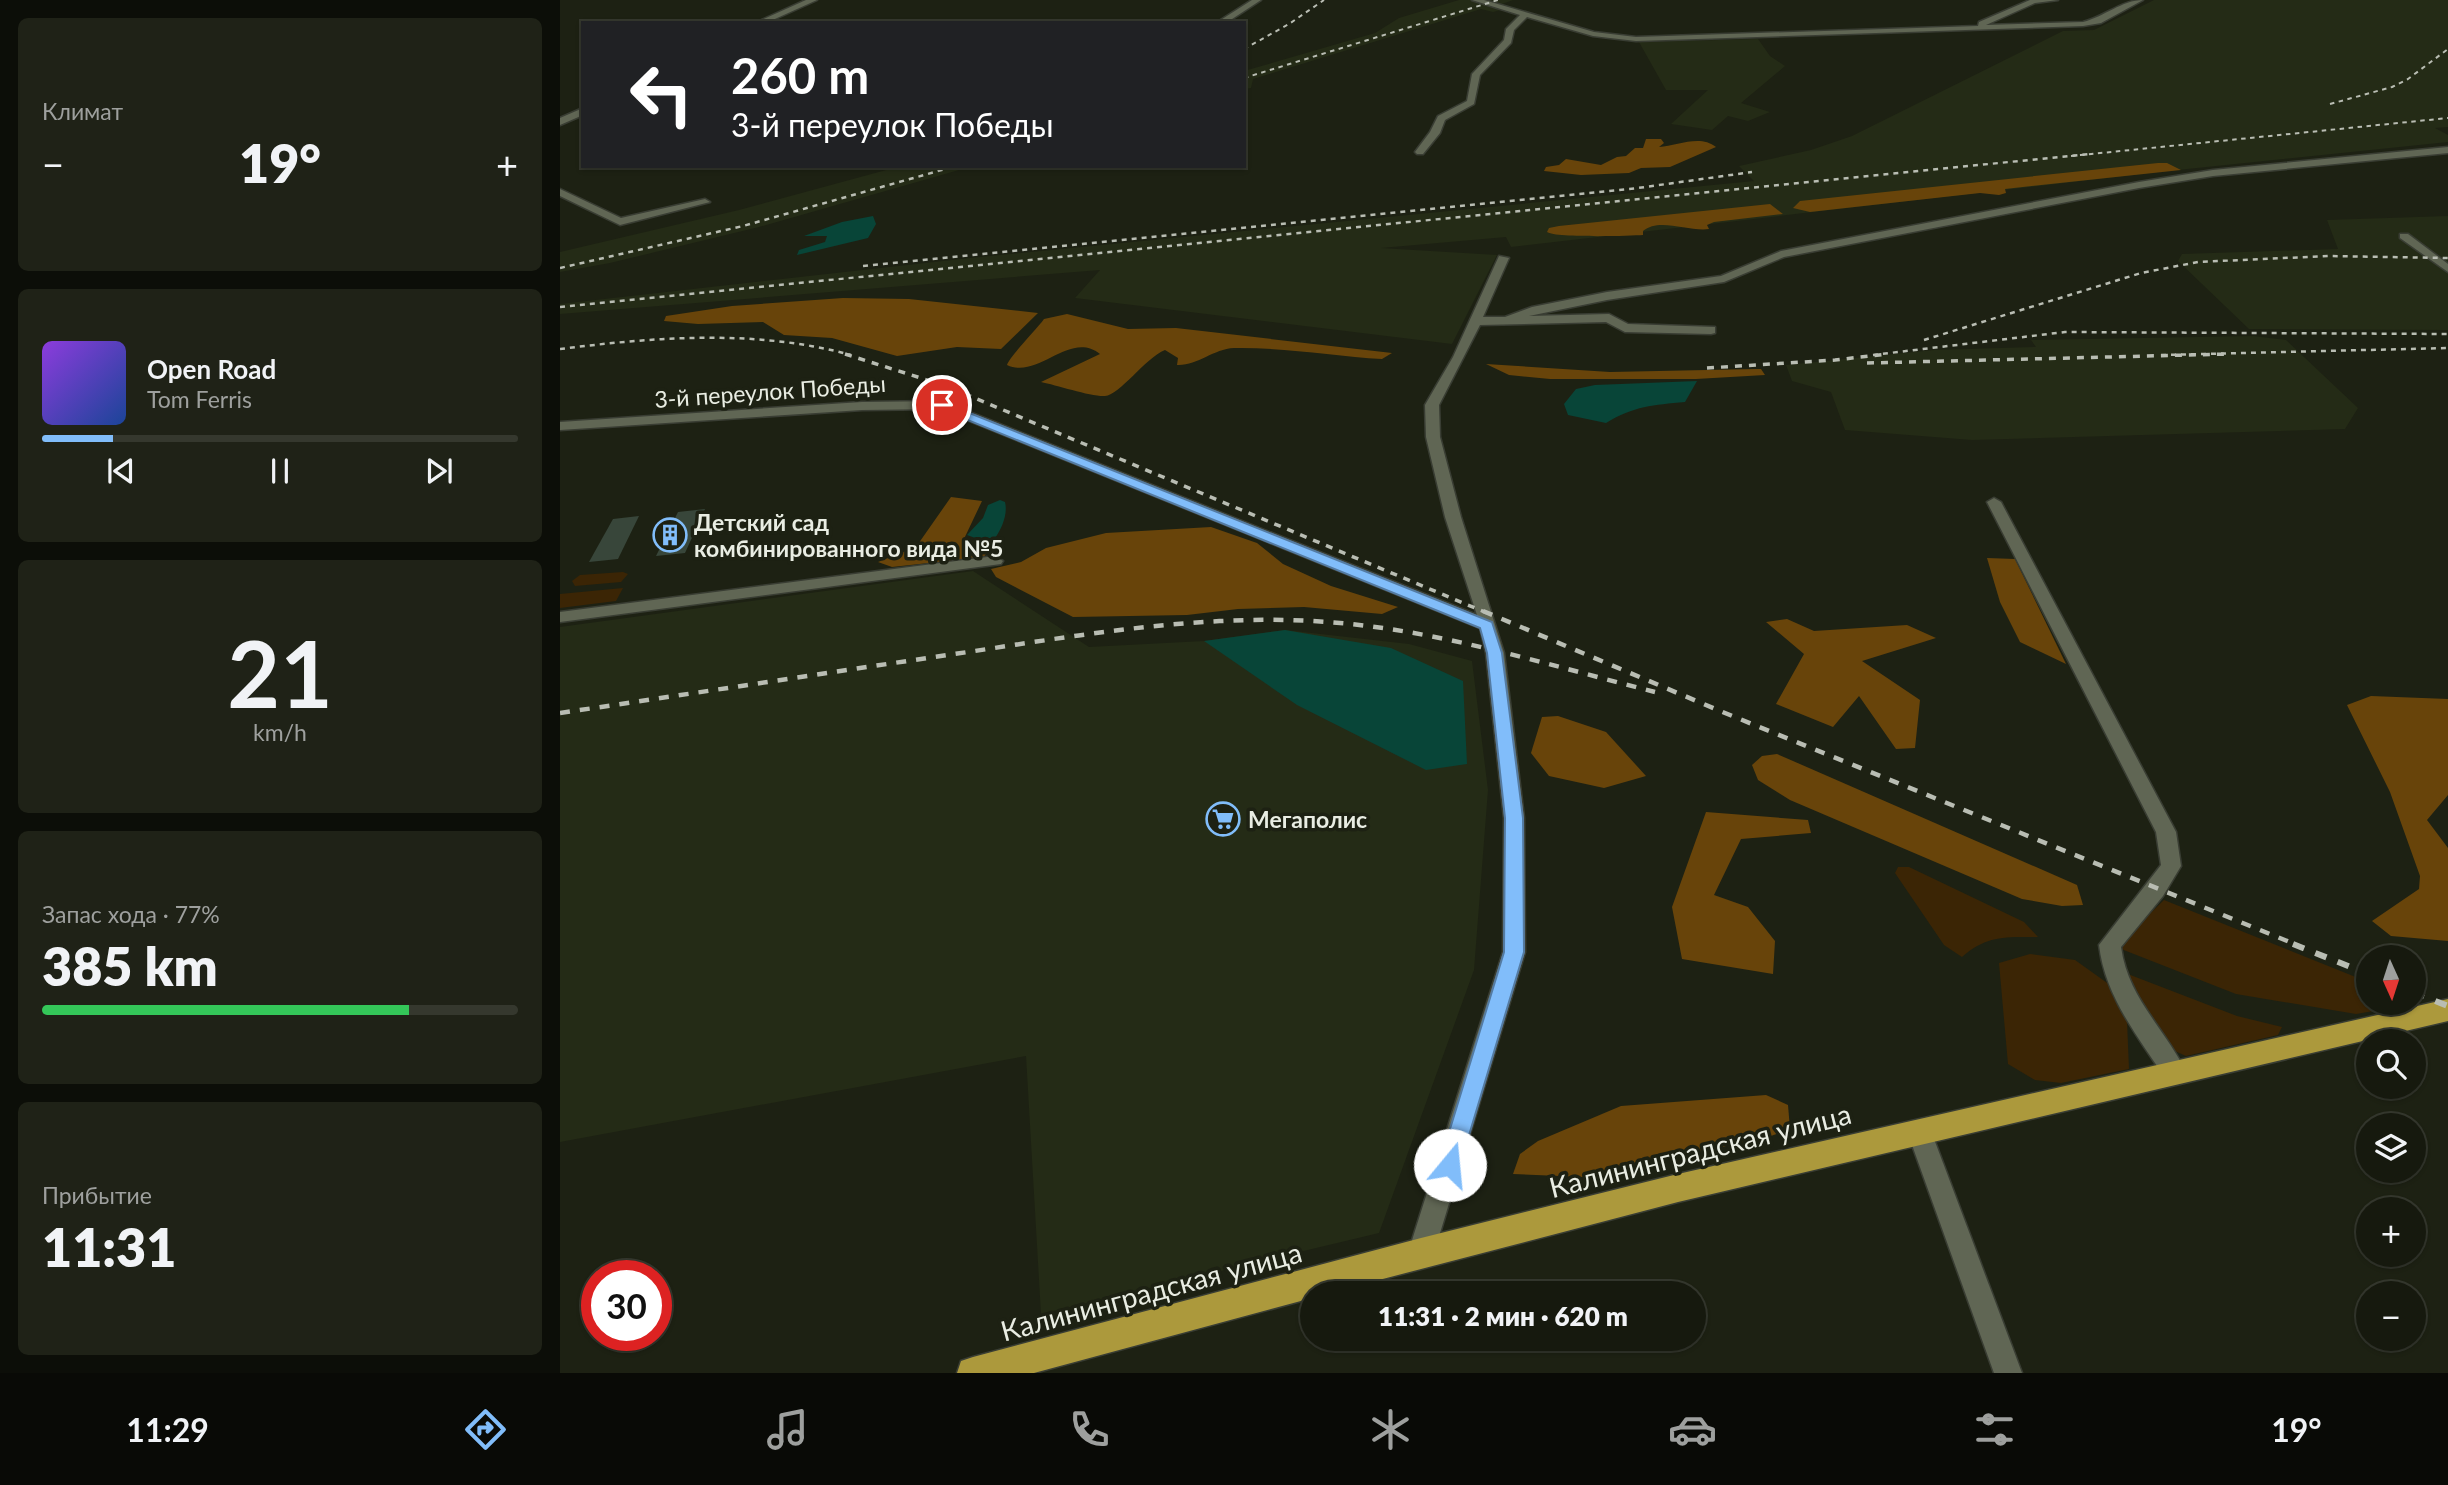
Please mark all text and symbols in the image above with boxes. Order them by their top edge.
text: 260 m [731,46,869,104]
icon: left [616,49,707,140]
text: Климат [42,97,123,125]
text: 3-й переулок Победы [731,105,1054,144]
text: 19° [239,132,321,194]
text: − [42,141,64,187]
text: + [496,141,518,187]
text: Open Road [147,353,276,385]
street label: 3-й переулок Победы [653,369,887,413]
pin [912,375,972,435]
text: Tom Ferris [147,385,252,413]
icon: arrive [923,386,961,424]
icon: previous [102,452,140,490]
icon: pause [261,452,299,490]
icon: next [420,452,458,490]
place label: Детский сад комбинированного вида №5 [694,508,1003,562]
building icon: Детский сад комбинированного вида №5 [651,516,689,554]
text: 21 [227,618,333,727]
text: km/h [253,718,307,746]
supermarket icon: Мегаполис [1204,800,1242,838]
place label: Мегаполис [1248,805,1367,833]
text: Запас хода · 77% [42,900,220,928]
text: 385 km [42,935,218,997]
north arrow [2356,945,2426,1015]
map controls [2356,945,2426,1351]
button: search [2356,1029,2426,1099]
street label: Калининградская улица [1545,1096,1855,1204]
button: layers [2356,1113,2426,1183]
position arrow [1413,1128,1487,1202]
text: Прибытие [42,1181,152,1209]
button: + [2356,1197,2426,1267]
text: 11:31 [42,1216,176,1278]
street label: Калининградская улица [997,1234,1305,1348]
speed limit sign: 30 [581,1260,672,1351]
button: − [2356,1281,2426,1351]
text: 11:31 · 2 мин · 620 m [1378,1300,1628,1332]
icon: directions [461,1405,510,1454]
icon: music [763,1405,812,1454]
icon: phone [1065,1405,1114,1454]
icon: climate [1366,1405,1415,1454]
icon: car [1668,1405,1717,1454]
icon: filters [1970,1405,2019,1454]
text: 11:29 [126,1410,209,1449]
text: 19° [2271,1410,2322,1449]

